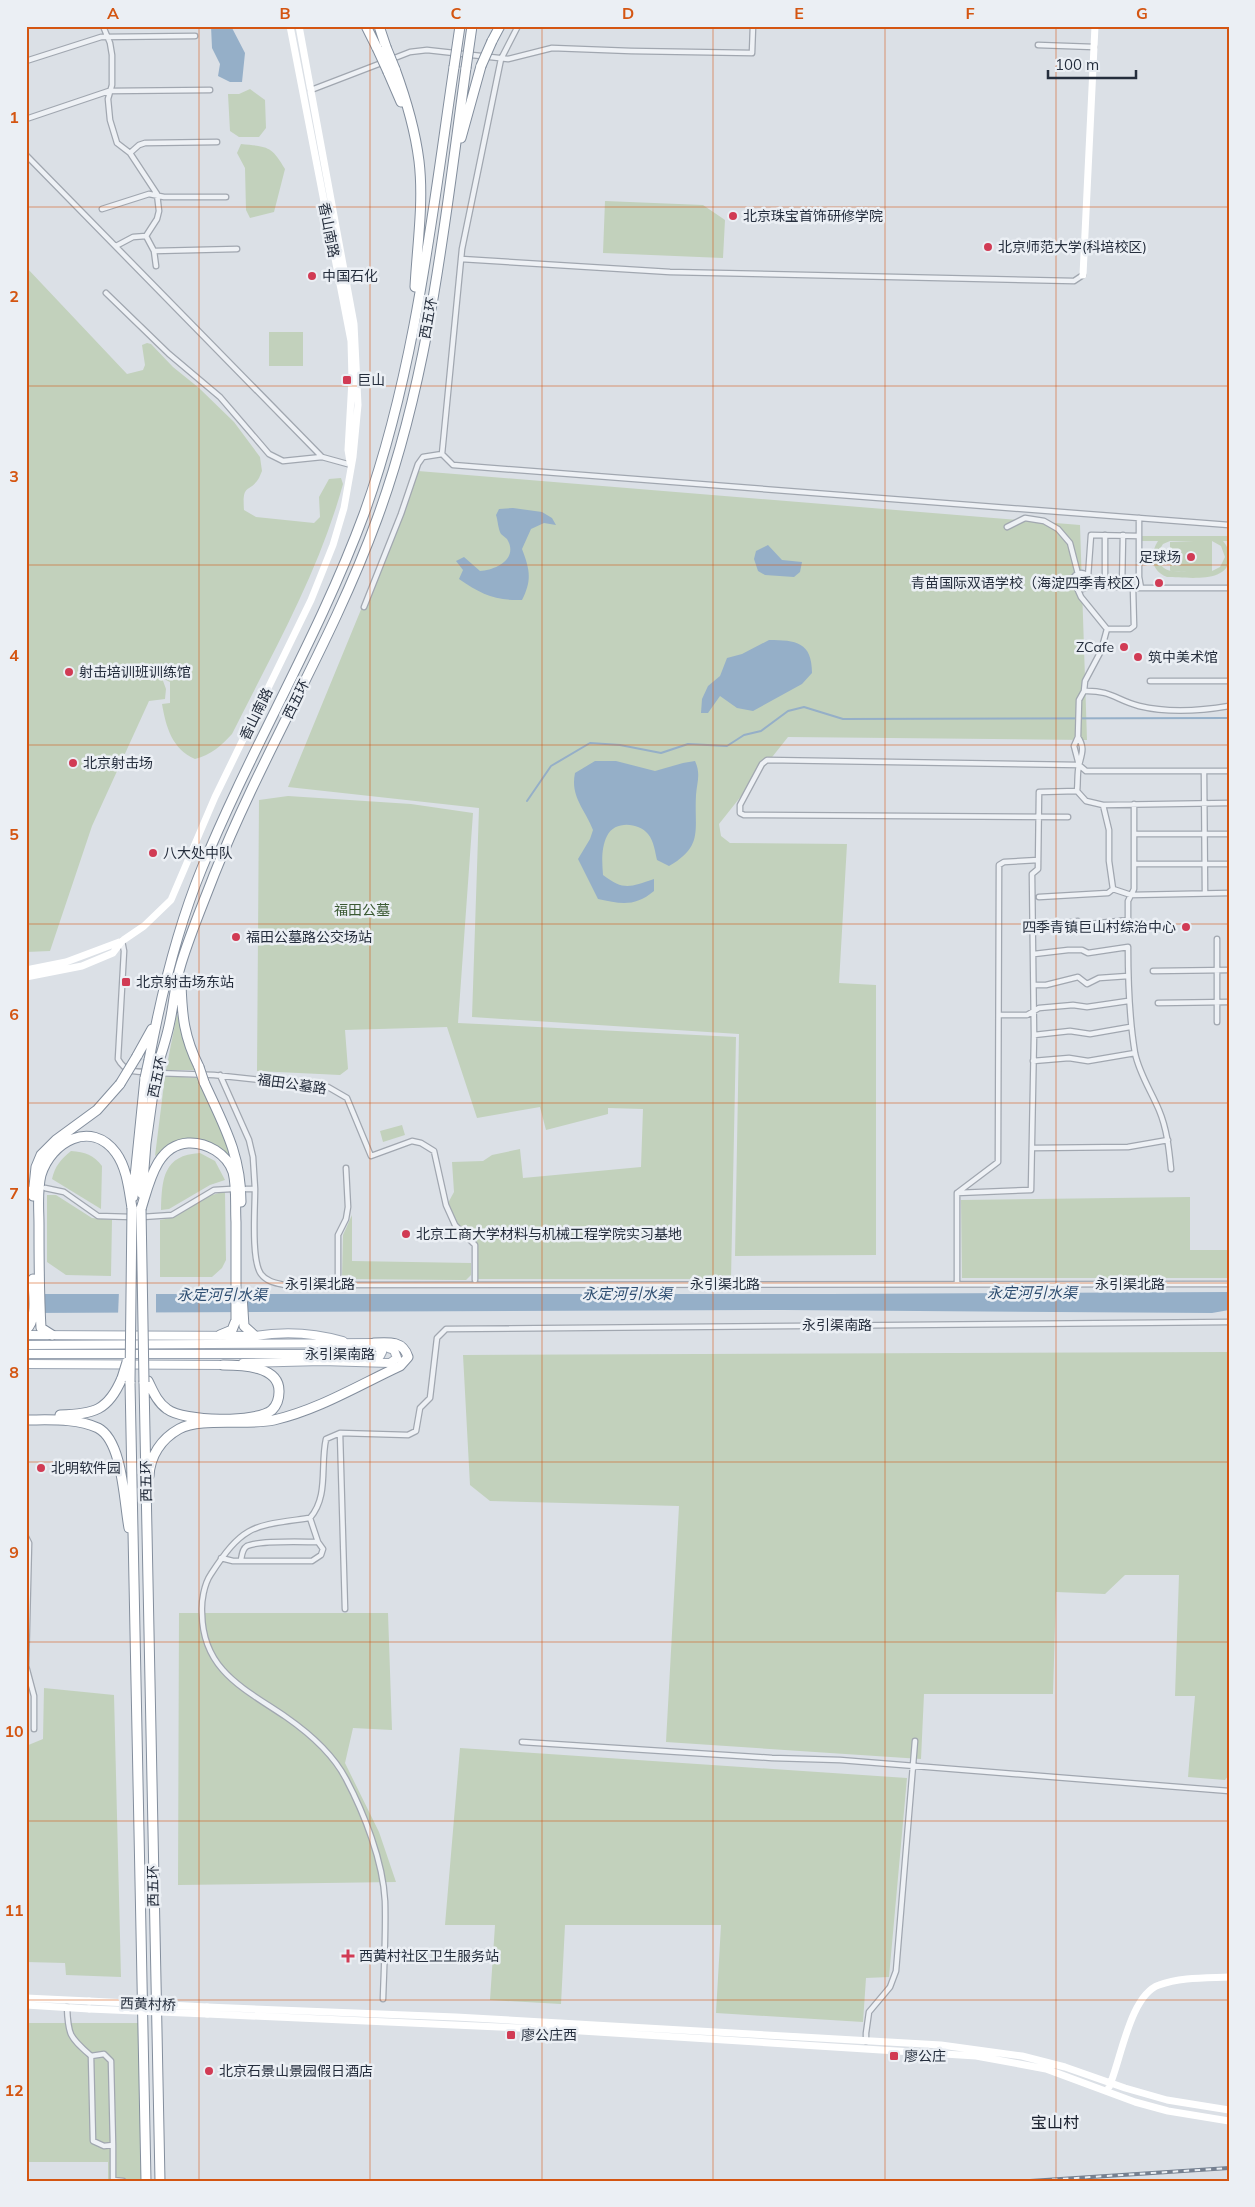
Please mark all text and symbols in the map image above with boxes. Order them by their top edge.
text: A [107,3,119,23]
text: B [279,3,291,23]
text: C [451,3,462,23]
text: D [622,3,634,23]
text: E [794,3,804,23]
text: F [965,3,975,23]
text: G [1136,3,1148,23]
scale bar [1048,48,1135,80]
text: 100 m [1055,55,1099,74]
text: 1 [9,107,19,127]
street label: 香山南路 [315,201,343,259]
place label: 北京珠宝首饰研修学院 [743,207,883,225]
marker: 北京珠宝首饰研修学院 [727,210,739,222]
place label: 北京师范大学(科培校区) [998,238,1147,256]
marker: 北京师范大学(科培校区) [982,241,994,253]
place label: 中国石化 [322,267,378,285]
marker: 中国石化 [306,270,318,282]
text: 2 [9,286,19,306]
street label: 西五环 [415,296,441,340]
place label: 巨山 [357,371,385,389]
marker: 巨山 [341,374,353,386]
text: 3 [9,466,19,486]
place label: 足球场 [1139,548,1181,566]
marker: 足球场 [1185,551,1197,563]
place label: 青苗国际双语学校（海淀四季青校区） [911,574,1149,592]
marker: 青苗国际双语学校（海淀四季青校区） [1153,577,1165,589]
place label: ZCafe [1076,638,1114,656]
marker: ZCafe [1118,641,1130,653]
text: 4 [9,645,19,665]
place label: 筑中美术馆 [1148,648,1218,666]
marker: 筑中美术馆 [1132,651,1144,663]
place label: 射击培训班训练馆 [79,663,191,681]
marker: 射击培训班训练馆 [63,666,75,678]
street label: 西五环 [279,676,313,722]
street label: 香山南路 [236,685,276,743]
place label: 北京射击场 [83,754,153,772]
marker: 北京射击场 [67,757,79,769]
text: 5 [9,824,19,844]
place label: 八大处中队 [163,844,233,862]
marker: 八大处中队 [147,847,159,859]
park label: 福田公墓 [334,901,390,919]
place label: 四季青镇巨山村综治中心 [1022,918,1176,936]
marker: 四季青镇巨山村综治中心 [1180,921,1192,933]
place label: 福田公墓路公交场站 [246,928,372,946]
marker: 福田公墓路公交场站 [230,931,242,943]
place label: 北京射击场东站 [136,973,234,991]
marker: 北京射击场东站 [120,976,132,988]
text: 6 [9,1004,19,1024]
street label: 西五环 [144,1055,170,1099]
street label: 福田公墓路 [256,1070,328,1098]
text: 7 [9,1183,19,1203]
place label: 北京工商大学材料与机械工程学院实习基地 [416,1225,682,1243]
marker: 北京工商大学材料与机械工程学院实习基地 [400,1228,412,1240]
street label: 永引渠北路 [285,1275,355,1293]
street label: 永引渠北路 [690,1275,760,1293]
street label: 永引渠北路 [1095,1275,1165,1293]
water label: 永定河引水渠 [987,1283,1079,1302]
water label: 永定河引水渠 [582,1284,674,1303]
water label: 永定河引水渠 [177,1285,269,1304]
street label: 永引渠南路 [802,1316,872,1334]
street label: 永引渠南路 [305,1345,375,1363]
text: 8 [9,1362,19,1382]
place label: 北明软件园 [51,1459,121,1477]
street label: 西五环 [137,1460,155,1502]
marker: 北明软件园 [35,1462,47,1474]
text: 9 [9,1542,19,1562]
text: 10 [4,1721,24,1741]
street label: 西五环 [144,1865,162,1907]
text: 11 [4,1900,24,1920]
place label: 西黄村社区卫生服务站 [359,1947,499,1965]
marker: 西黄村社区卫生服务站 [341,1949,355,1963]
street label: 西黄村桥 [120,1994,176,2014]
place label: 廖公庄西 [521,2026,577,2044]
marker: 廖公庄西 [505,2029,517,2041]
place label: 廖公庄 [904,2047,946,2065]
marker: 廖公庄 [888,2050,900,2062]
place label: 北京石景山景园假日酒店 [219,2062,373,2080]
marker: 北京石景山景园假日酒店 [203,2065,215,2077]
text: 12 [4,2080,24,2100]
district label: 宝山村 [1031,2112,1079,2132]

